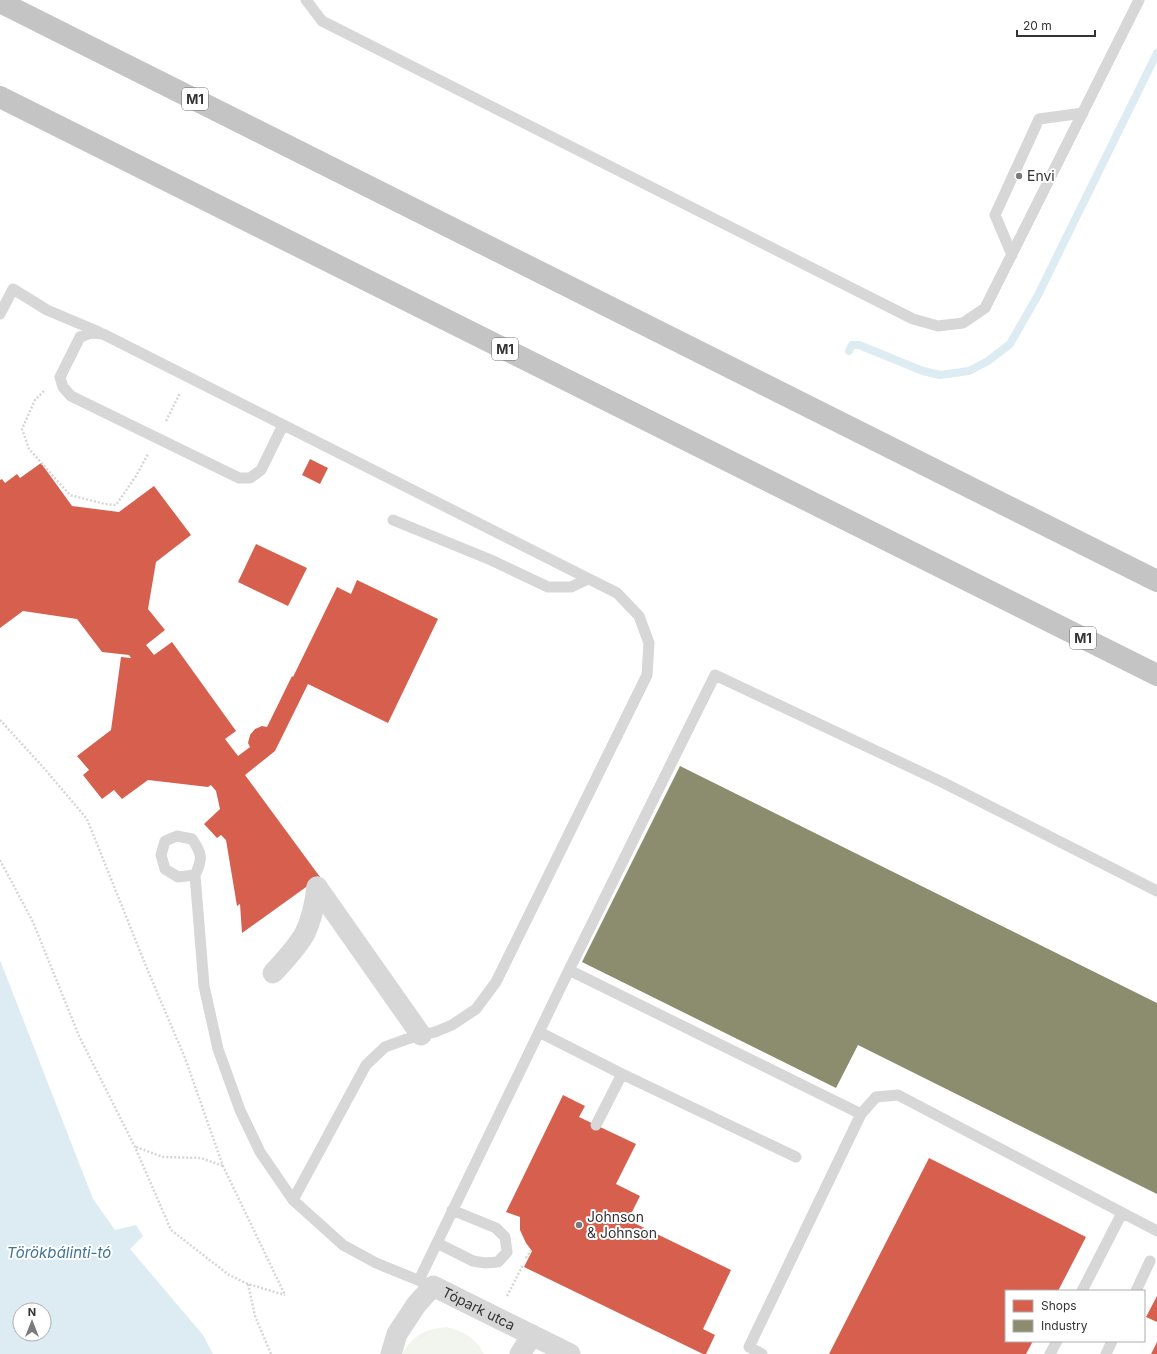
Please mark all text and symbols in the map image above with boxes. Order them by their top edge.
scale bar [1017,12,1095,38]
text: 20 m [1023,18,1052,33]
road number: M1 [182,88,208,110]
place label: Envi [1027,167,1055,184]
marker: Envi [1014,171,1024,181]
road number: M1 [492,338,518,360]
road number: M1 [1070,627,1096,649]
place label: Johnson & Johnson [587,1208,657,1241]
marker: Johnson & Johnson [574,1220,584,1230]
water label: Törökbálinti-tó [7,1243,111,1262]
street label: Tópark utca [440,1283,518,1333]
legend [1005,1290,1145,1342]
text: Shops [1041,1298,1077,1313]
north arrow [12,1302,52,1342]
text: N [28,1305,36,1319]
text: Industry [1041,1318,1088,1333]

